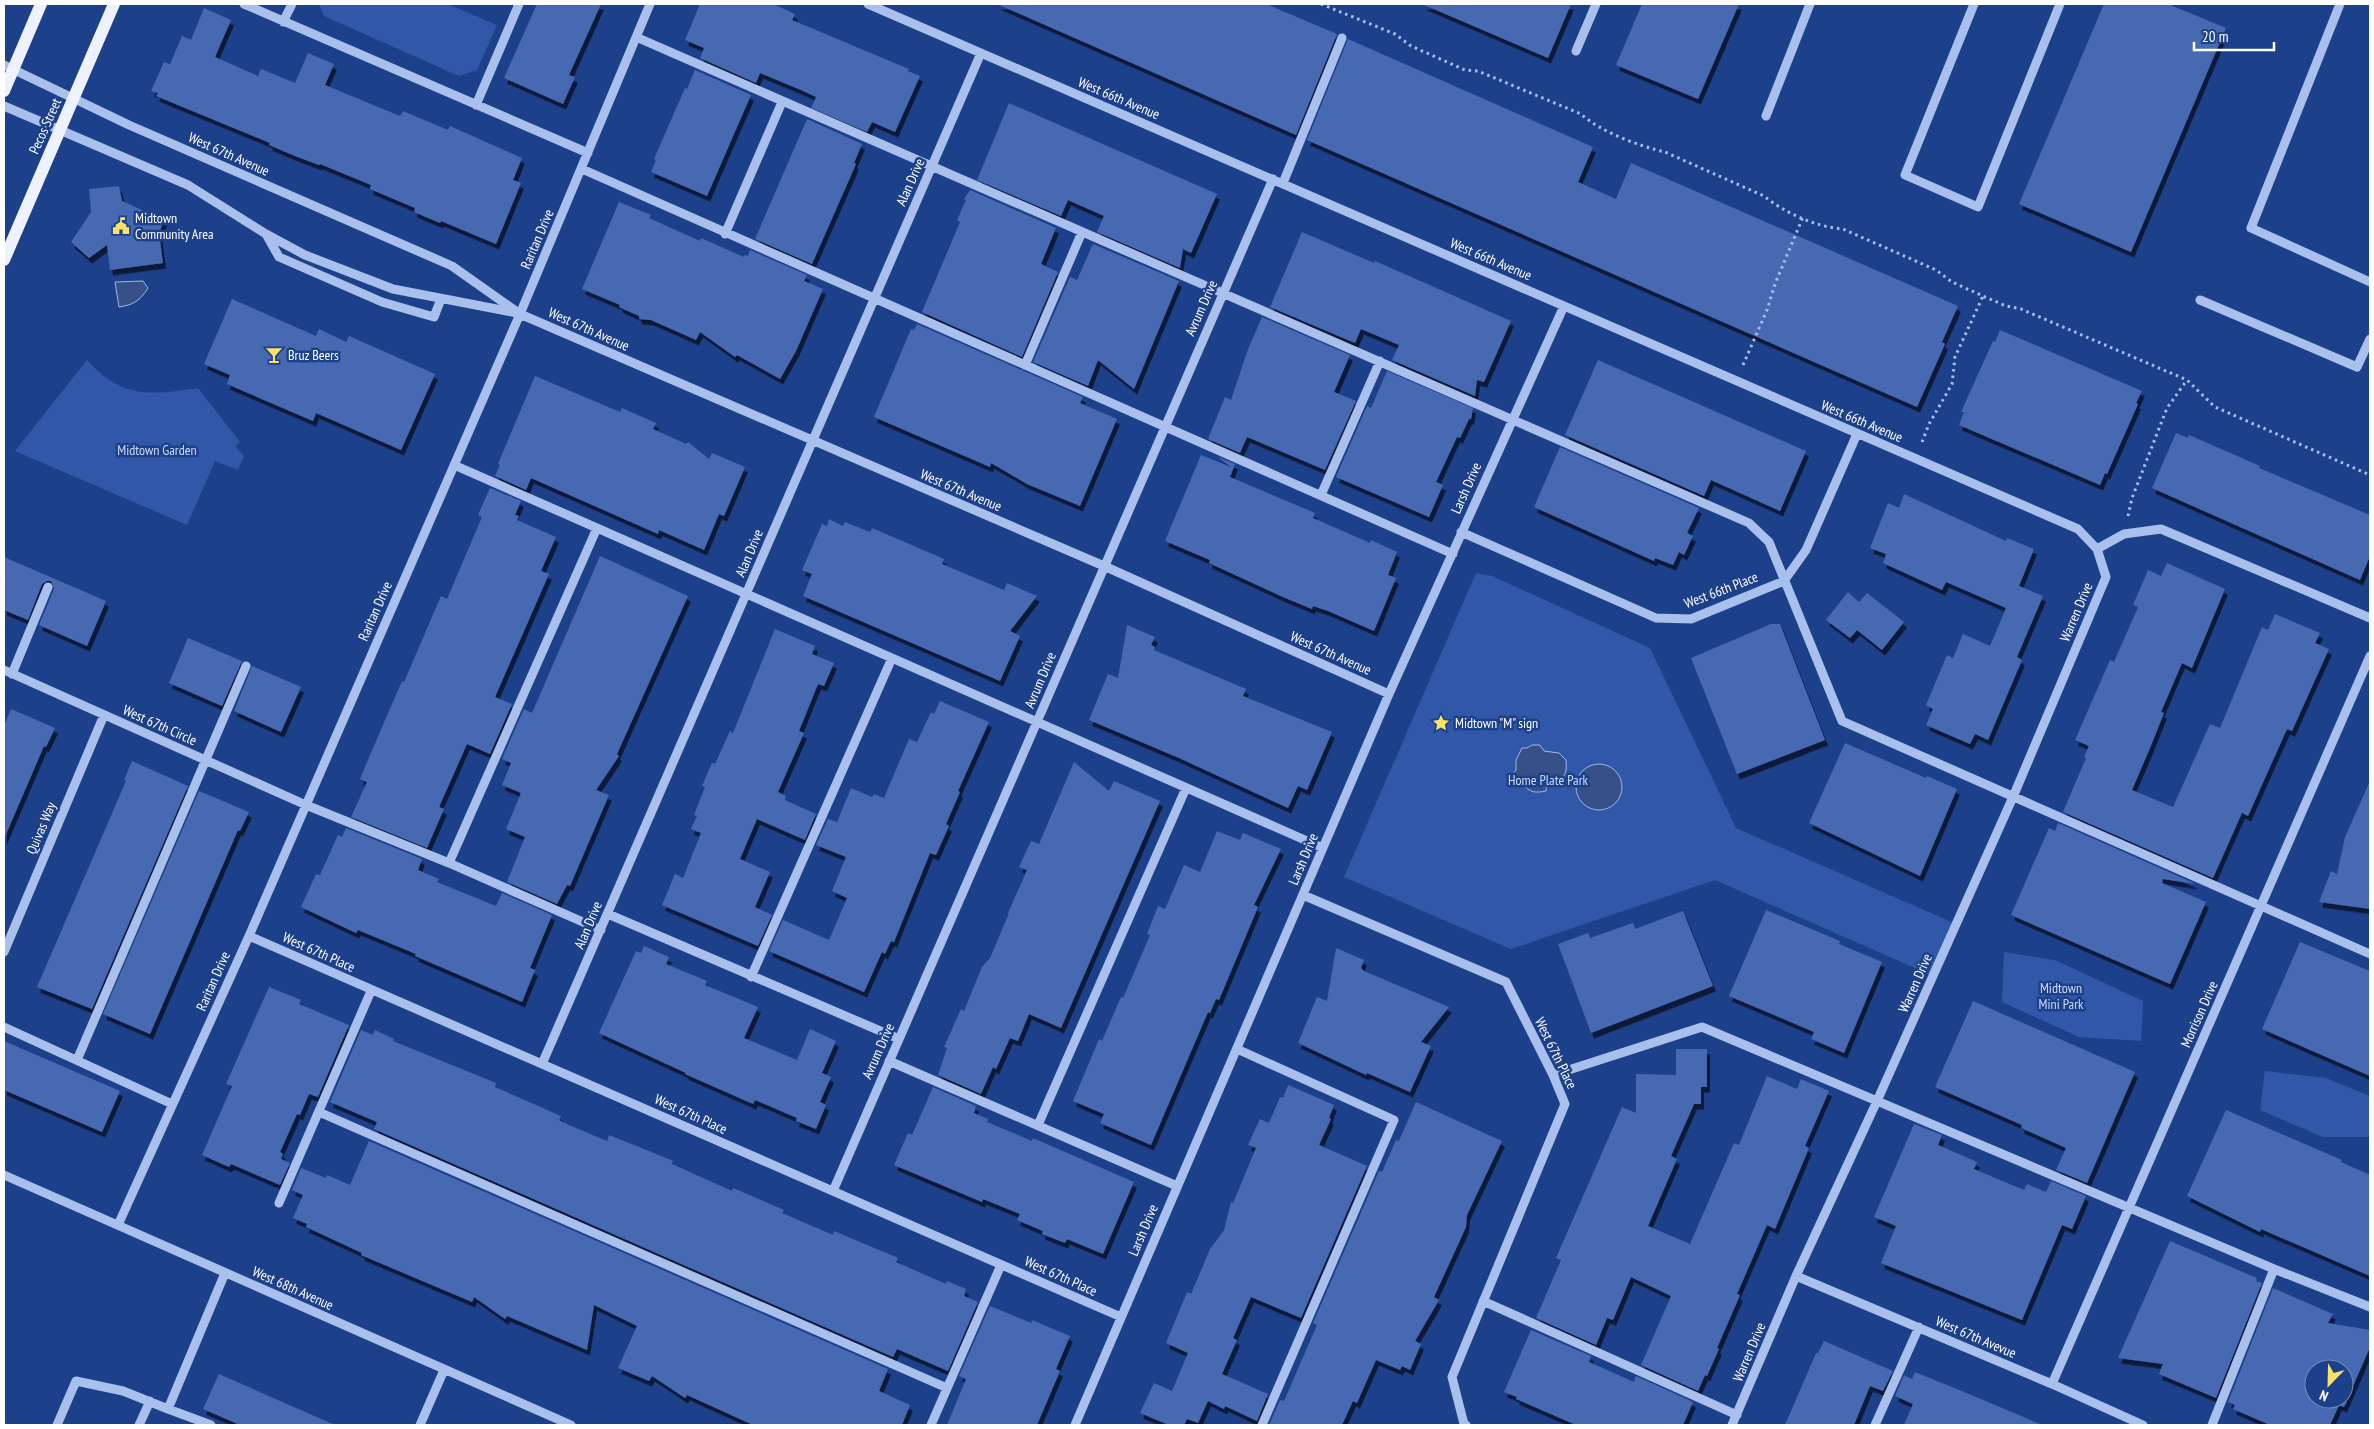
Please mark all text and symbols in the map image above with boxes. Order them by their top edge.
scale bar [2194,20,2274,52]
text: 20 m [2202,27,2228,46]
street label: West 66th Avenue [1076,73,1163,123]
street label: Pecos Street [25,95,65,157]
street label: West 67th Avenue [186,128,272,180]
street label: Alan Drive [892,155,928,209]
street label: Raritan Drive [516,206,558,272]
place label: Midtown Community Area [135,209,214,243]
public building icon: Midtown Community Area [111,216,131,236]
street label: West 66th Avenue [1448,234,1535,284]
street label: Avrum Drive [1181,277,1221,339]
street label: West 67th Avenue [546,303,632,355]
bar icon: Bruz Beers [264,345,284,365]
place label: Bruz Beers [288,346,339,364]
street label: West 66th Avenue [1819,396,1906,446]
park label: Midtown Garden [117,441,197,459]
street label: Larsh Drive [1447,459,1485,516]
street label: West 67th Avenue [918,465,1005,515]
street label: Alan Drive [731,526,767,580]
street label: West 66th Place [1682,568,1761,612]
street label: Raritan Drive [354,578,396,644]
street label: Warren Drive [2055,580,2097,644]
street label: West 67th Avenue [1288,627,1374,679]
street label: Avrum Drive [1020,649,1060,711]
street label: West 67th Circle [120,701,200,749]
place icon: Midtown "M" sign [1431,713,1451,733]
place label: Midtown "M" sign [1455,714,1538,732]
park label: Home Plate Park [1508,771,1589,789]
street label: Quivas Way [22,798,60,857]
street label: Larsh Drive [1284,830,1322,888]
street label: Alan Drive [570,898,606,952]
street label: West 67th Place [280,928,358,976]
street label: Raritan Drive [192,948,234,1014]
street label: Warren Drive [1894,951,1936,1015]
street label: Morrison Drive [2176,978,2222,1050]
park label: Midtown Mini Park [2039,979,2084,1013]
street label: West 67th Place [1531,1014,1581,1092]
street label: Avrum Drive [858,1020,898,1082]
street label: West 67th Place [652,1090,730,1138]
street label: Larsh Drive [1124,1201,1162,1259]
street label: West 67th Place [1022,1252,1100,1300]
street label: West 68th Avenue [250,1262,337,1314]
street label: West 67th Avevue [1933,1312,2019,1362]
street label: Warren Drive [1728,1320,1770,1384]
north arrow [2304,1359,2354,1409]
text: N [2317,1386,2331,1406]

